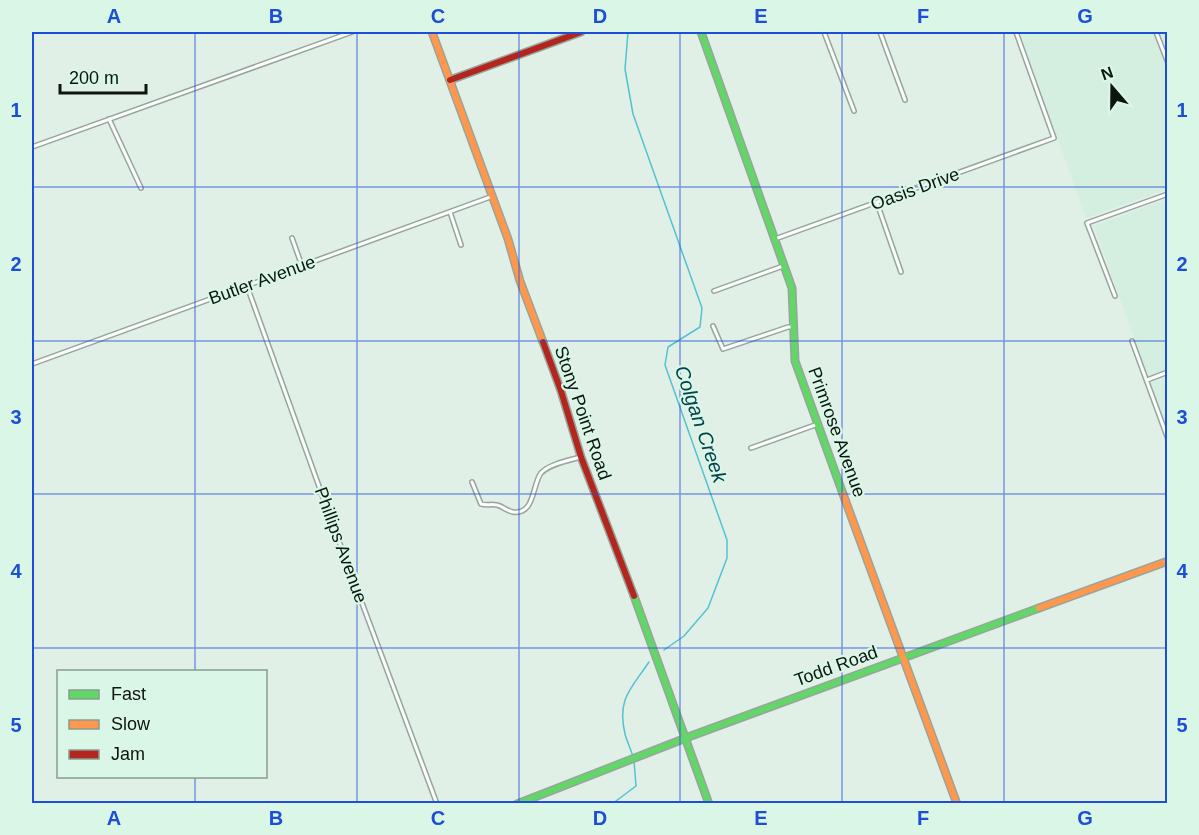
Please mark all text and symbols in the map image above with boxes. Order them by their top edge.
text: A [107,5,121,27]
text: B [269,5,283,27]
text: C [431,5,445,27]
text: D [593,5,607,27]
text: E [754,5,768,27]
text: F [917,5,929,27]
text: G [1077,5,1093,27]
scale bar [60,57,146,95]
north arrow [1082,57,1142,117]
text: N [1099,63,1115,83]
text: 200 m [69,68,119,88]
text: 1 [10,99,22,121]
text: 1 [1176,99,1188,121]
street label: Oasis Drive [868,164,962,214]
street label: Butler Avenue [206,251,318,309]
text: 2 [10,253,22,275]
text: 2 [1176,253,1188,275]
street label: Stony Point Road [551,344,615,482]
water label: Colgan Creek [671,363,732,486]
street label: Primrose Avenue [804,364,870,500]
text: 3 [10,406,22,428]
text: 3 [1176,406,1188,428]
street label: Phillips Avenue [311,484,371,606]
text: 4 [10,560,22,582]
text: 4 [1176,560,1188,582]
street label: Todd Road [792,642,880,690]
legend [57,670,267,778]
text: Fast [111,684,146,704]
text: 5 [10,714,22,736]
text: Slow [111,714,151,734]
text: 5 [1176,714,1188,736]
text: Jam [111,744,145,764]
text: A [107,807,121,829]
text: B [269,807,283,829]
text: C [431,807,445,829]
text: D [593,807,607,829]
text: E [754,807,768,829]
text: F [917,807,929,829]
text: G [1077,807,1093,829]

